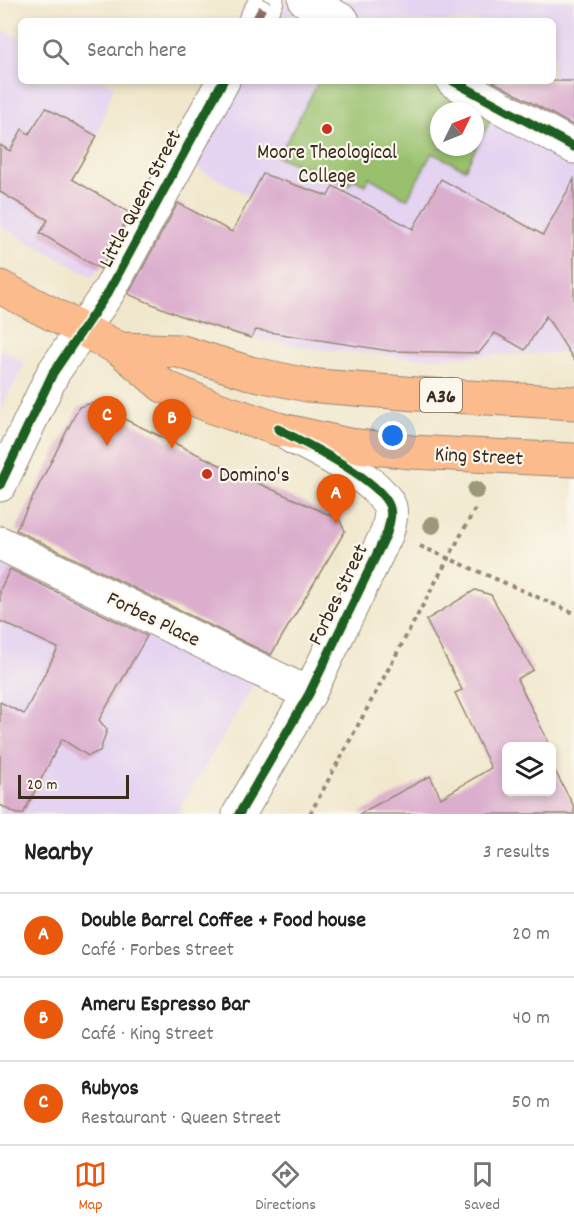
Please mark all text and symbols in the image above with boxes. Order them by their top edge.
search box [18,18,556,84]
icon: search [39,35,72,68]
text: Search here [87,36,186,67]
north arrow [430,102,484,156]
marker: Moore Theological College [320,122,334,136]
street label: Little Queen Street [93,125,191,274]
place label: Moore Theological College [257,139,397,193]
road number: A36 [420,378,462,412]
pin: C [88,396,126,446]
pin: B [152,400,192,449]
your location [378,421,407,450]
street label: King Street [434,441,524,475]
place label: Domino's [219,462,289,492]
marker: Domino's [200,467,214,481]
pin: A [316,474,356,524]
street label: Forbes Street [302,539,377,651]
street label: Forbes Place [101,585,204,656]
map controls [502,742,556,796]
button: layers [502,742,556,796]
scale bar [18,772,129,800]
text: 20 m [27,774,57,797]
text: Nearby [24,835,92,872]
text: 3 results [483,839,550,867]
text: Double Barrel Coffee + Food house [81,906,366,937]
text: A [38,921,49,949]
text: 20 m [512,921,550,949]
text: Café · Forbes Street [81,937,234,965]
text: Ameru Espresso Bar [81,990,250,1021]
text: B [39,1005,48,1033]
text: 40 m [512,1005,550,1033]
text: Café · King Street [81,1021,214,1049]
text: Rubyos [81,1074,139,1105]
text: C [39,1089,48,1117]
text: 50 m [512,1089,550,1117]
text: Restaurant · Queen Street [81,1105,281,1133]
tab: Map [74,1158,107,1217]
tab: Directions [255,1158,316,1217]
tab: Saved [464,1158,500,1217]

